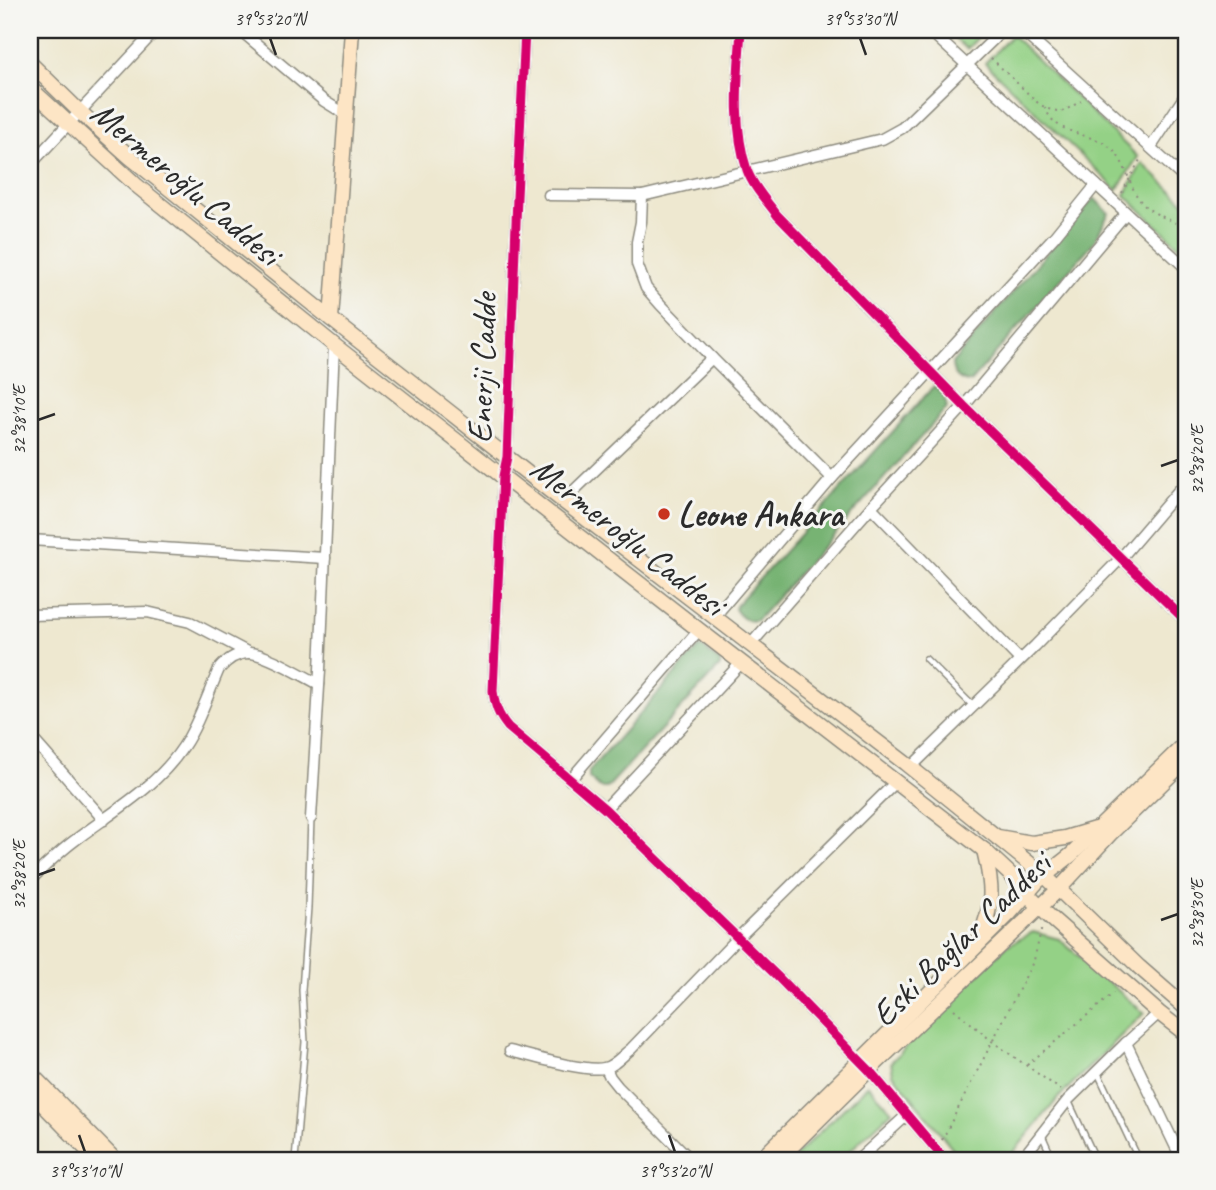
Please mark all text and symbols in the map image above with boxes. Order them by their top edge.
text: 39°53'20"N [235,8,309,30]
text: 39°53'30"N [825,8,899,30]
street label: Mermeroğlu Caddesi [82,90,294,278]
street label: Enerji Cadde [457,290,507,444]
text: 32°38'10"E [8,383,30,455]
text: 32°38'20"E [1186,423,1208,495]
street label: Mermeroğlu Caddesi [522,446,738,629]
place label: Leone Ankara [678,492,846,537]
marker: Leone Ankara [656,506,672,522]
text: 32°38'20"E [8,838,30,910]
street label: Eski Bağlar Caddesi [862,839,1064,1036]
text: 32°38'30"E [1186,877,1208,949]
text: 39°53'10"N [50,1160,124,1182]
text: 39°53'20"N [640,1160,714,1182]

